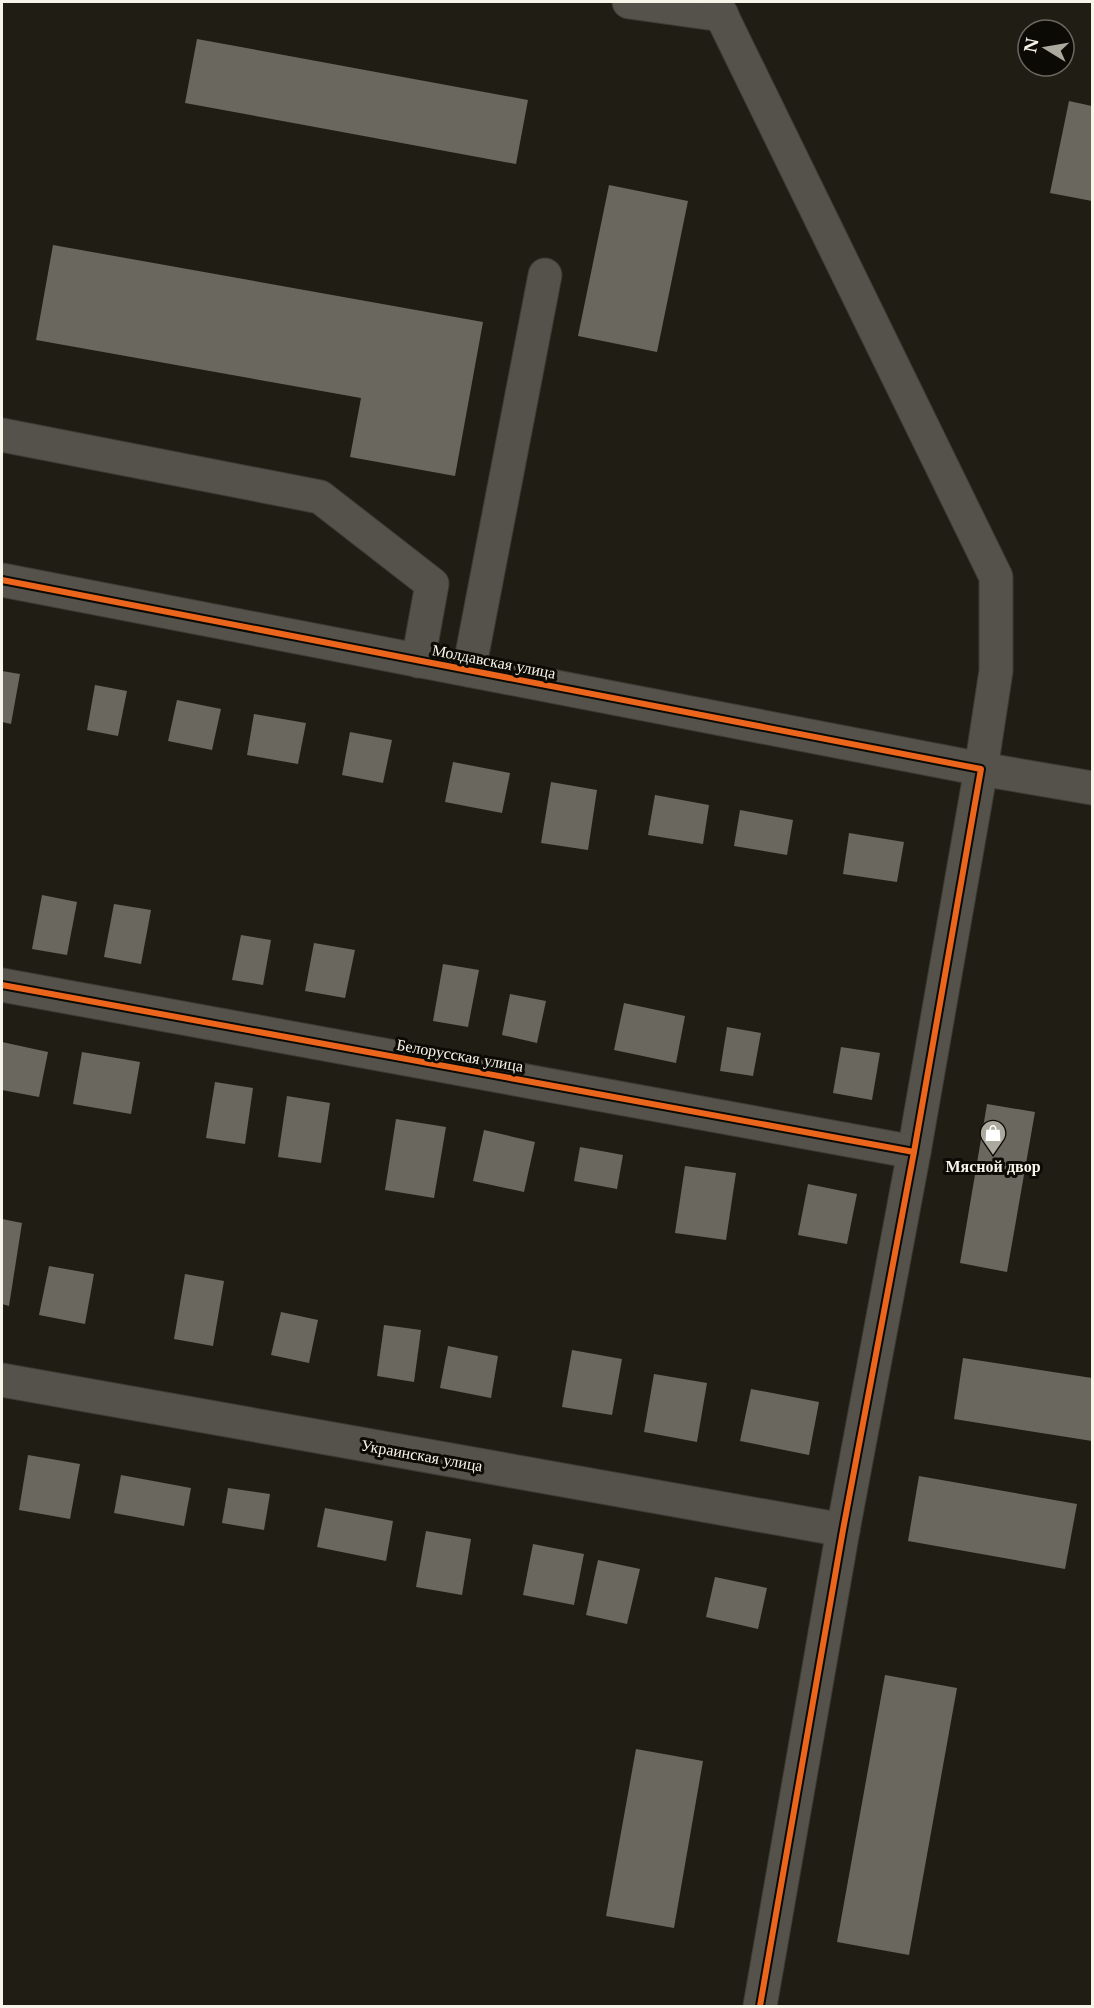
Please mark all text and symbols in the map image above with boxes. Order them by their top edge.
north arrow [1016,18,1076,78]
text: N [1020,36,1043,54]
street label: Молдавская улица [430,639,558,683]
street label: Белорусская улица [395,1034,525,1076]
shop icon: Мясной двор [978,1118,1008,1156]
place label: Мясной двор [945,1156,1041,1176]
street label: Украинская улица [360,1434,484,1476]

